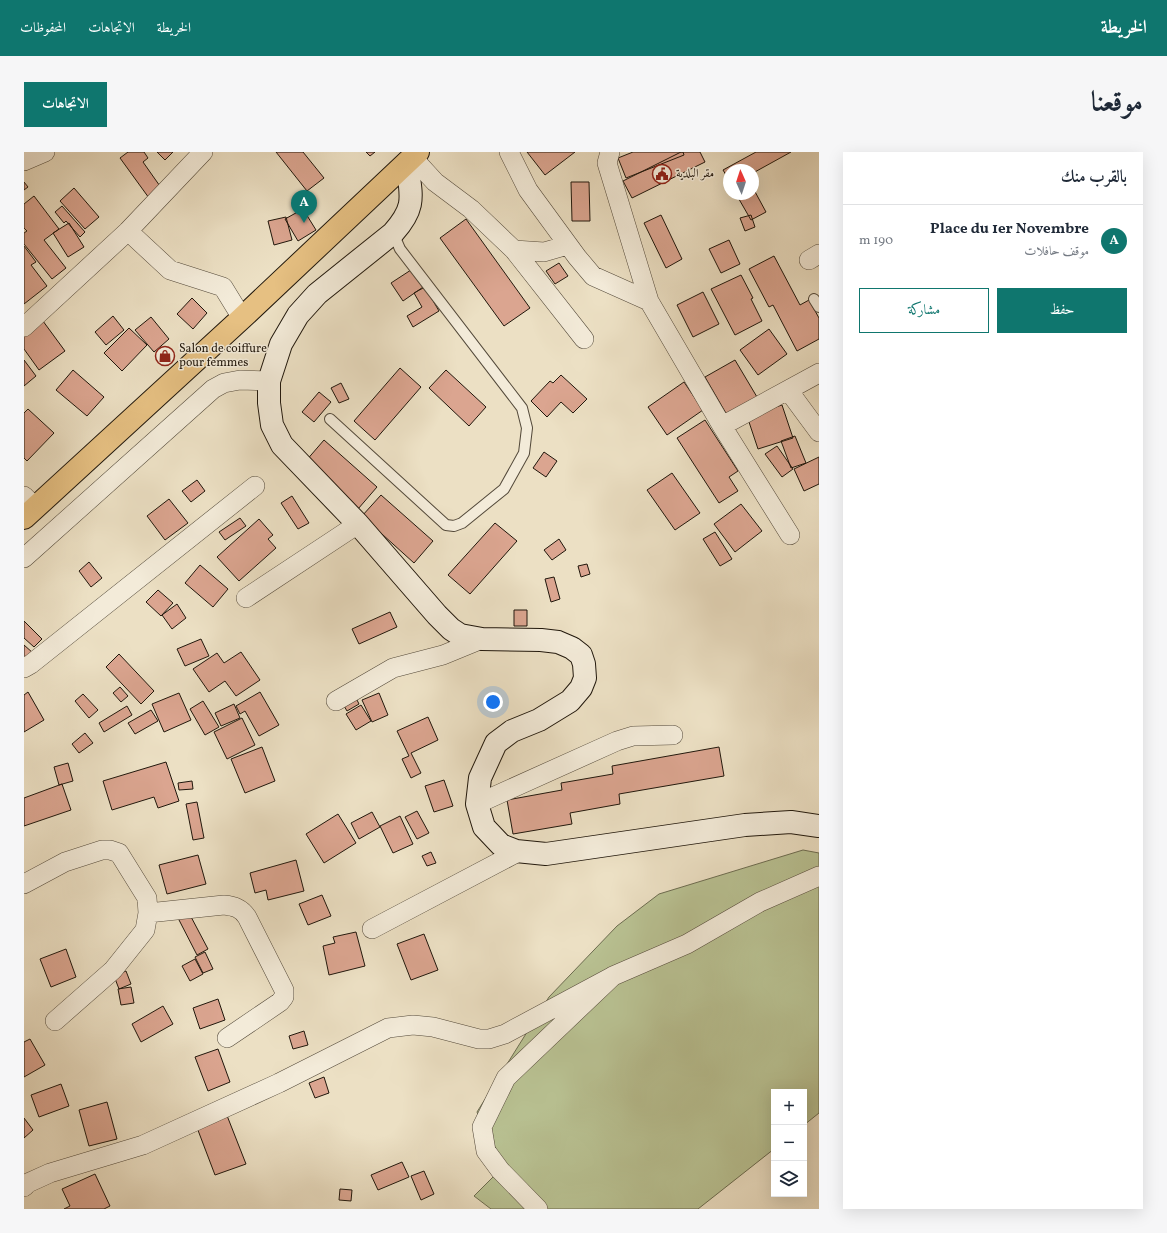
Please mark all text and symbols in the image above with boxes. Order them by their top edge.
text: الخريطة [1101,15,1147,41]
text: المحفوظات [20,19,66,38]
text: الاتجاهات [88,19,135,38]
text: الخريطة [157,19,191,38]
button: الاتجاهات [24,82,107,127]
text: موقعنا [1091,84,1143,123]
public building icon: مقر البلدية [651,163,673,185]
north arrow [723,164,759,200]
place label: مقر البلدية [676,166,714,182]
text: بالقرب منك [1061,166,1127,189]
pin: A [291,190,317,223]
text: Place du 1er Novembre [930,219,1089,240]
text: 190 m [859,232,893,250]
text: A [1109,232,1119,250]
text: موقف حافلات [1024,243,1089,261]
button: مشاركة [859,288,989,333]
button: حفظ [997,288,1127,333]
place label: Salon de coiffure pour femmes [179,341,267,371]
shop icon: Salon de coiffure pour femmes [154,345,176,367]
your location [483,692,503,712]
map controls [771,1089,807,1197]
button: + [771,1089,807,1125]
button: − [771,1125,807,1161]
button: layers [771,1161,807,1197]

